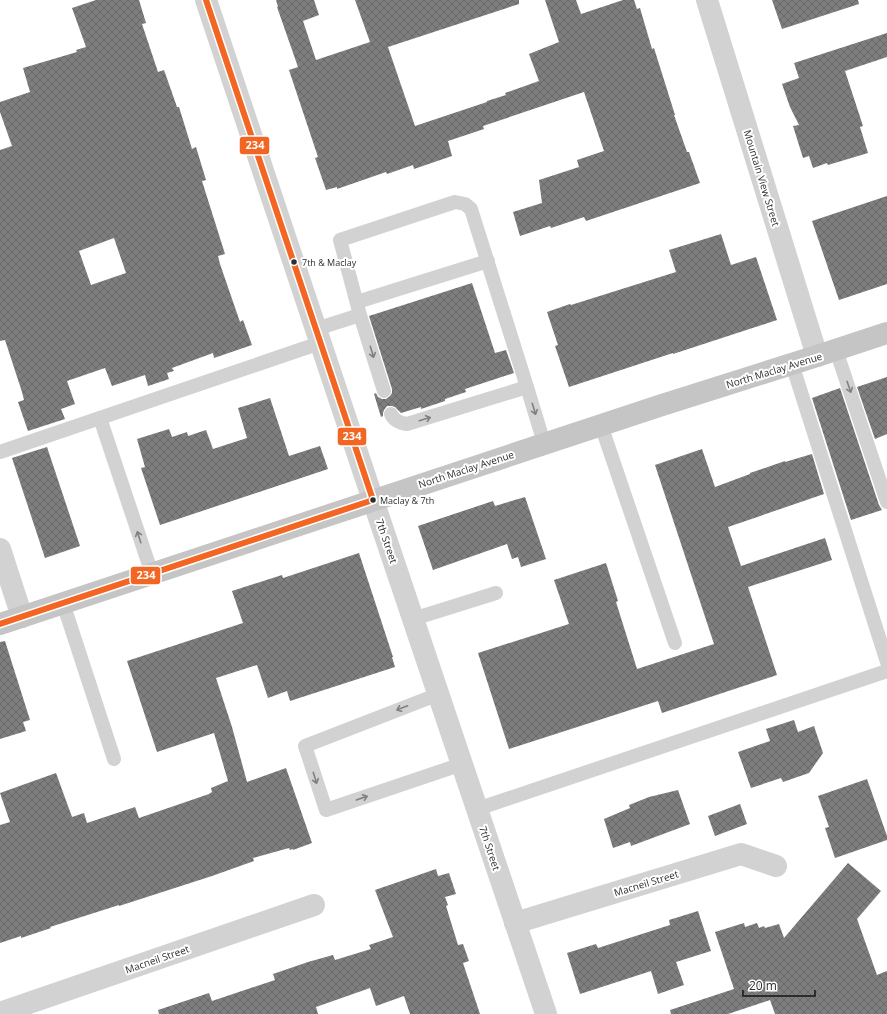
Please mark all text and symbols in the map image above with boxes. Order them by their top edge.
street label: Mountain View Street [741,128,783,228]
line badge: 234 [239,136,270,155]
text: 234 [246,137,265,152]
place label: 7th & Maclay [302,256,357,269]
marker: 7th & Maclay [289,257,299,267]
one-way arrow [369,346,376,359]
street label: North Maclay Avenue [724,349,824,391]
one-way arrow [845,381,853,393]
one-way arrow [531,402,538,415]
one-way arrow [418,415,431,422]
line badge: 234 [337,427,367,446]
text: 234 [343,428,362,443]
street label: North Maclay Avenue [416,447,516,491]
place label: Maclay & 7th [380,494,434,507]
marker: Maclay & 7th [368,495,378,505]
street label: 7th Street [373,517,401,565]
one-way arrow [135,531,143,543]
line badge: 234 [130,566,161,585]
text: 234 [137,567,156,582]
one-way arrow [397,705,409,713]
one-way arrow [312,772,320,784]
one-way arrow [356,793,368,801]
street label: 7th Street [476,824,504,872]
street label: Macneil Street [612,866,680,899]
street label: Macneil Street [123,941,191,976]
scale bar [743,972,815,998]
text: 20 m [749,977,777,994]

